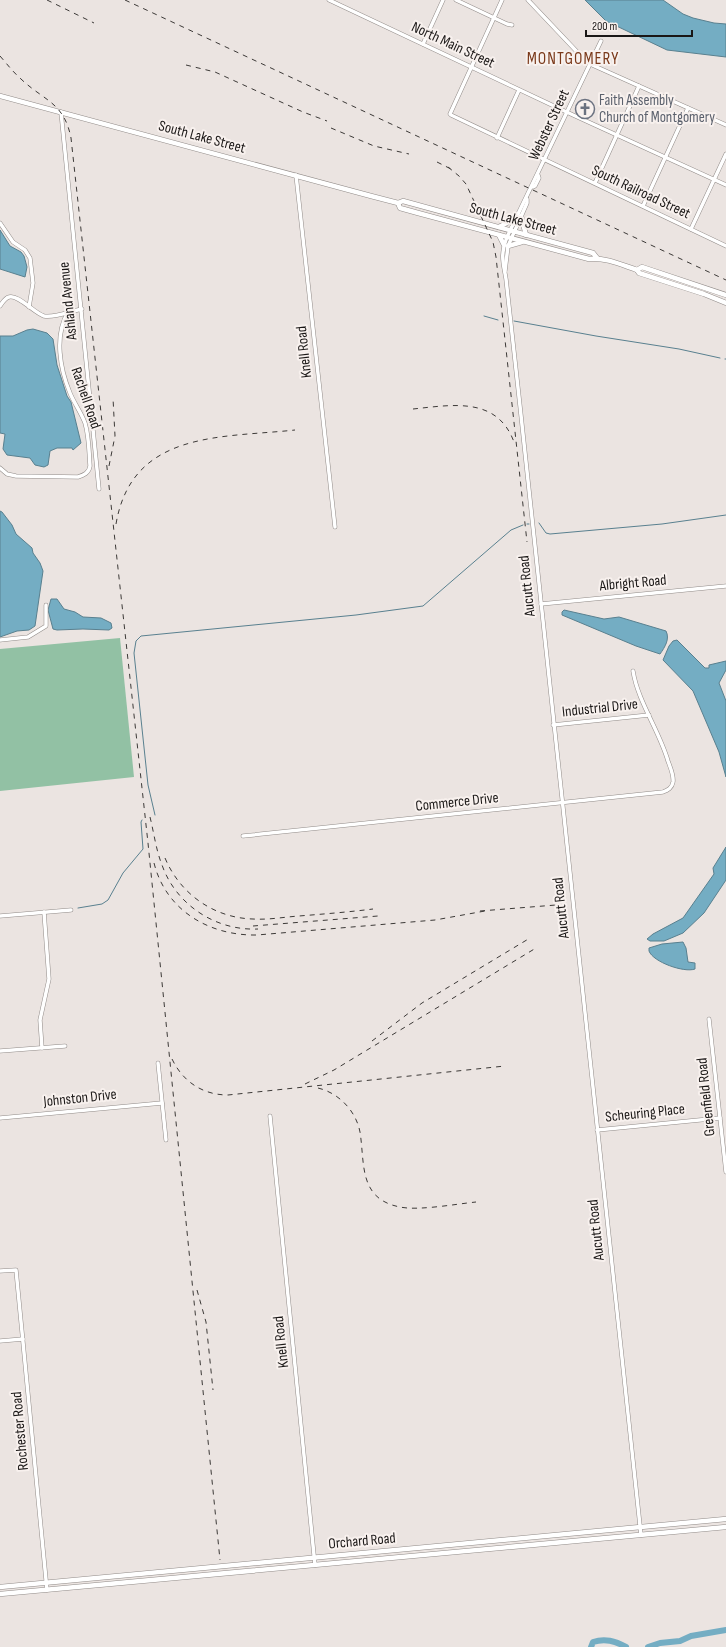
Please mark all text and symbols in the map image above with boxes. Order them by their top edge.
scale bar [586,12,692,38]
street label: North Main Street [408,17,498,73]
text: 200 m [592,19,618,34]
district label: MONTGOMERY [527,49,619,69]
street label: Webster Street [524,86,574,163]
place label: Faith Assembly Church of Montgomery [599,91,715,127]
church icon: Faith Assembly Church of Montgomery [574,98,596,120]
street label: South Lake Street [156,116,248,158]
street label: South Railroad Street [589,161,694,223]
street label: South Lake Street [467,198,559,240]
street label: Ashland Avenue [54,261,82,342]
street label: Knell Road [292,325,316,379]
street label: Rachell Road [67,365,105,431]
street label: Aucutt Road [514,554,540,619]
street label: Albright Road [598,571,667,595]
street label: Industrial Drive [561,695,639,721]
street label: Commerce Drive [415,788,499,816]
street label: Aucutt Road [548,876,574,941]
street label: Greenfield Road [692,1057,720,1137]
street label: Johnston Drive [42,1085,117,1111]
street label: Scheuring Place [604,1099,686,1127]
street label: Aucutt Road [583,1198,609,1263]
street label: Knell Road [269,1315,293,1369]
street label: Rochester Road [7,1391,33,1471]
street label: Orchard Road [328,1529,396,1553]

